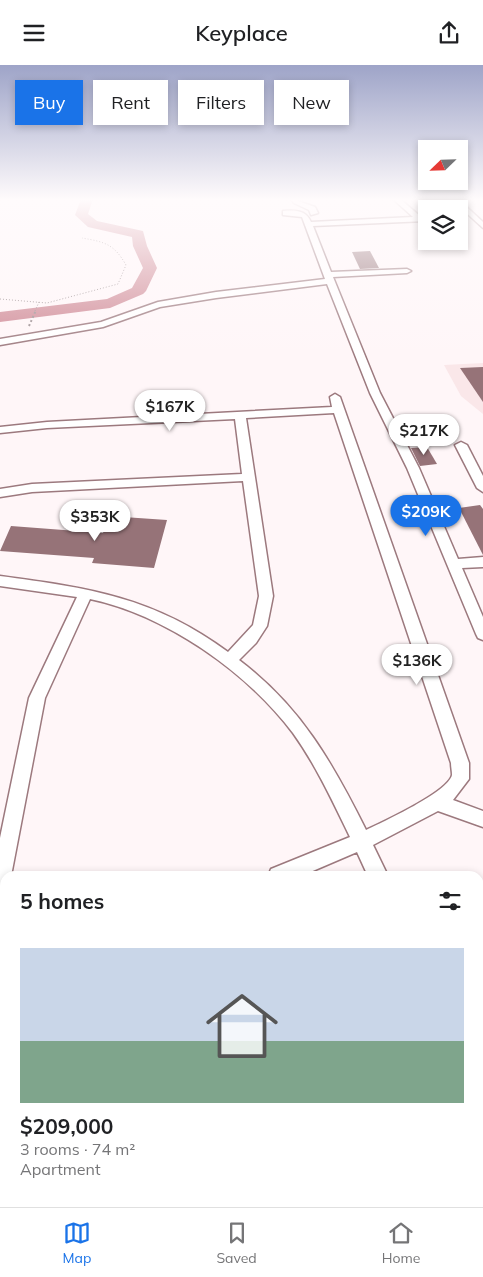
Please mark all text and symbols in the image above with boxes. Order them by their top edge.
icon: menu [20,19,48,47]
text: Keyplace [195,19,288,47]
icon: share [435,19,463,47]
chip: Buy [15,80,83,125]
chip: Rent [93,80,168,125]
chip: Filters [178,80,264,125]
chip: New [274,80,349,125]
north arrow [418,140,468,190]
map controls [418,140,468,250]
button: layers [418,200,468,250]
pin: $167K [135,389,205,432]
text: $167K [145,396,195,416]
pin: $217K [389,413,459,456]
text: $217K [399,420,449,440]
pin: $209K [391,495,461,537]
pin: $353K [60,499,130,542]
text: $209K [401,501,451,521]
text: $353K [70,506,120,526]
pin: $136K [382,643,452,686]
text: $136K [392,650,442,670]
icon: filters [436,887,464,915]
text: 5 homes [20,888,104,914]
icon: home [197,981,287,1071]
text: $209,000 [20,1113,113,1139]
text: 3 rooms · 74 m² [20,1139,135,1159]
text: Apartment [20,1159,101,1179]
tab: Map [63,1219,91,1267]
tab: Saved [216,1219,257,1267]
tab: Home [382,1219,420,1267]

